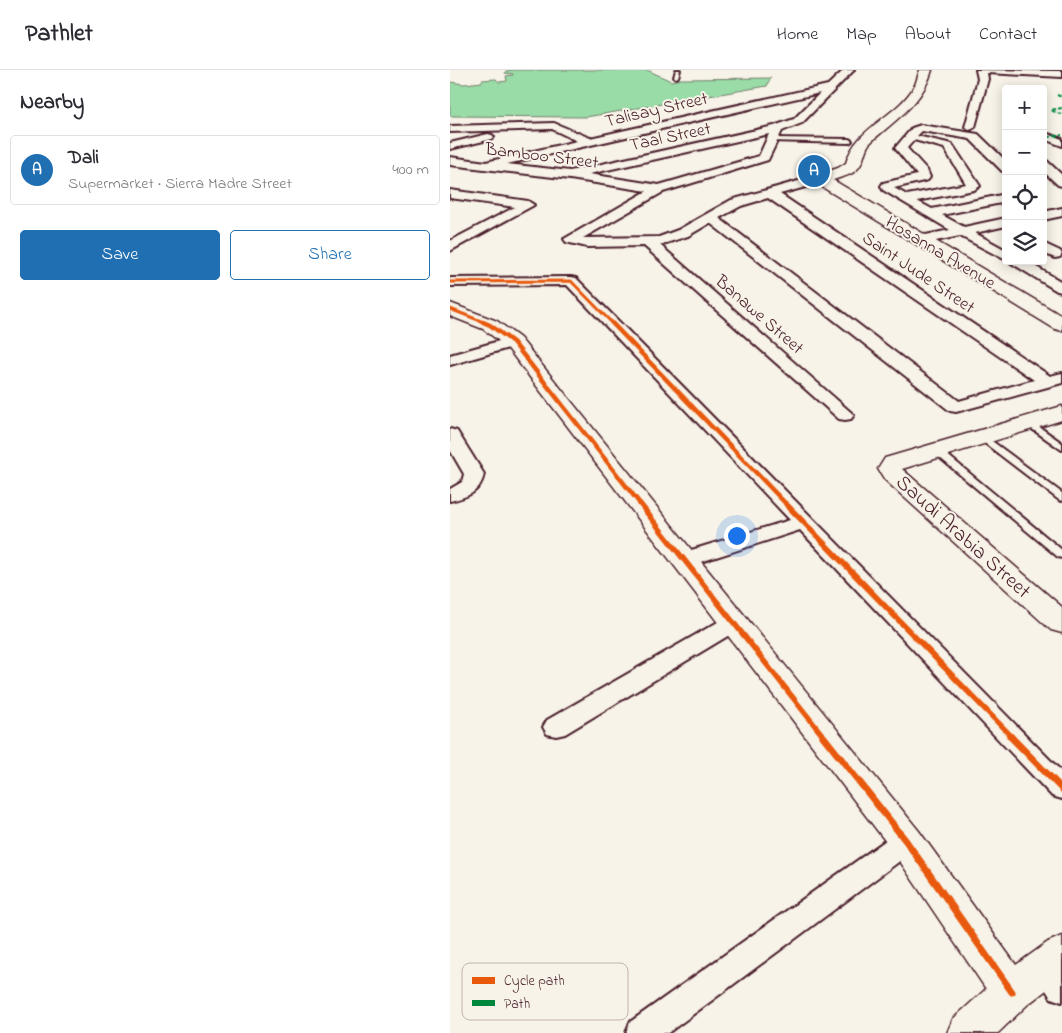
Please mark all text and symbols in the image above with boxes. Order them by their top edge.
text: Pathlet [25,17,93,52]
text: Home [777,22,818,48]
text: Map [846,22,877,48]
text: About [905,22,951,48]
text: Contact [979,22,1037,48]
map controls [1002,85,1047,265]
button: + [1002,85,1047,130]
street label: Talisay Street [602,86,711,135]
text: Nearby [20,88,84,118]
street label: Taal Street [627,117,714,159]
button: − [1002,130,1047,175]
street label: Bamboo Street [483,137,600,177]
text: Dali [68,145,99,172]
pin: A [798,152,830,190]
text: A [32,158,42,182]
text: 400 m [392,158,429,182]
text: Supermarket · Sierra Madre Street [68,172,292,196]
button: locate [1002,175,1047,220]
street label: Hosanna Avenue [880,211,1001,297]
button: layers [1002,220,1047,265]
street label: Saint Jude Street [856,226,979,321]
button: Save [20,230,220,280]
button: Share [230,230,430,280]
street label: Banawe Street [708,269,809,361]
street label: Saudi Arabia Street [888,469,1037,606]
your location [724,523,750,549]
legend [462,963,628,1020]
text: Cycle path [504,971,565,993]
text: Path [504,994,530,1015]

